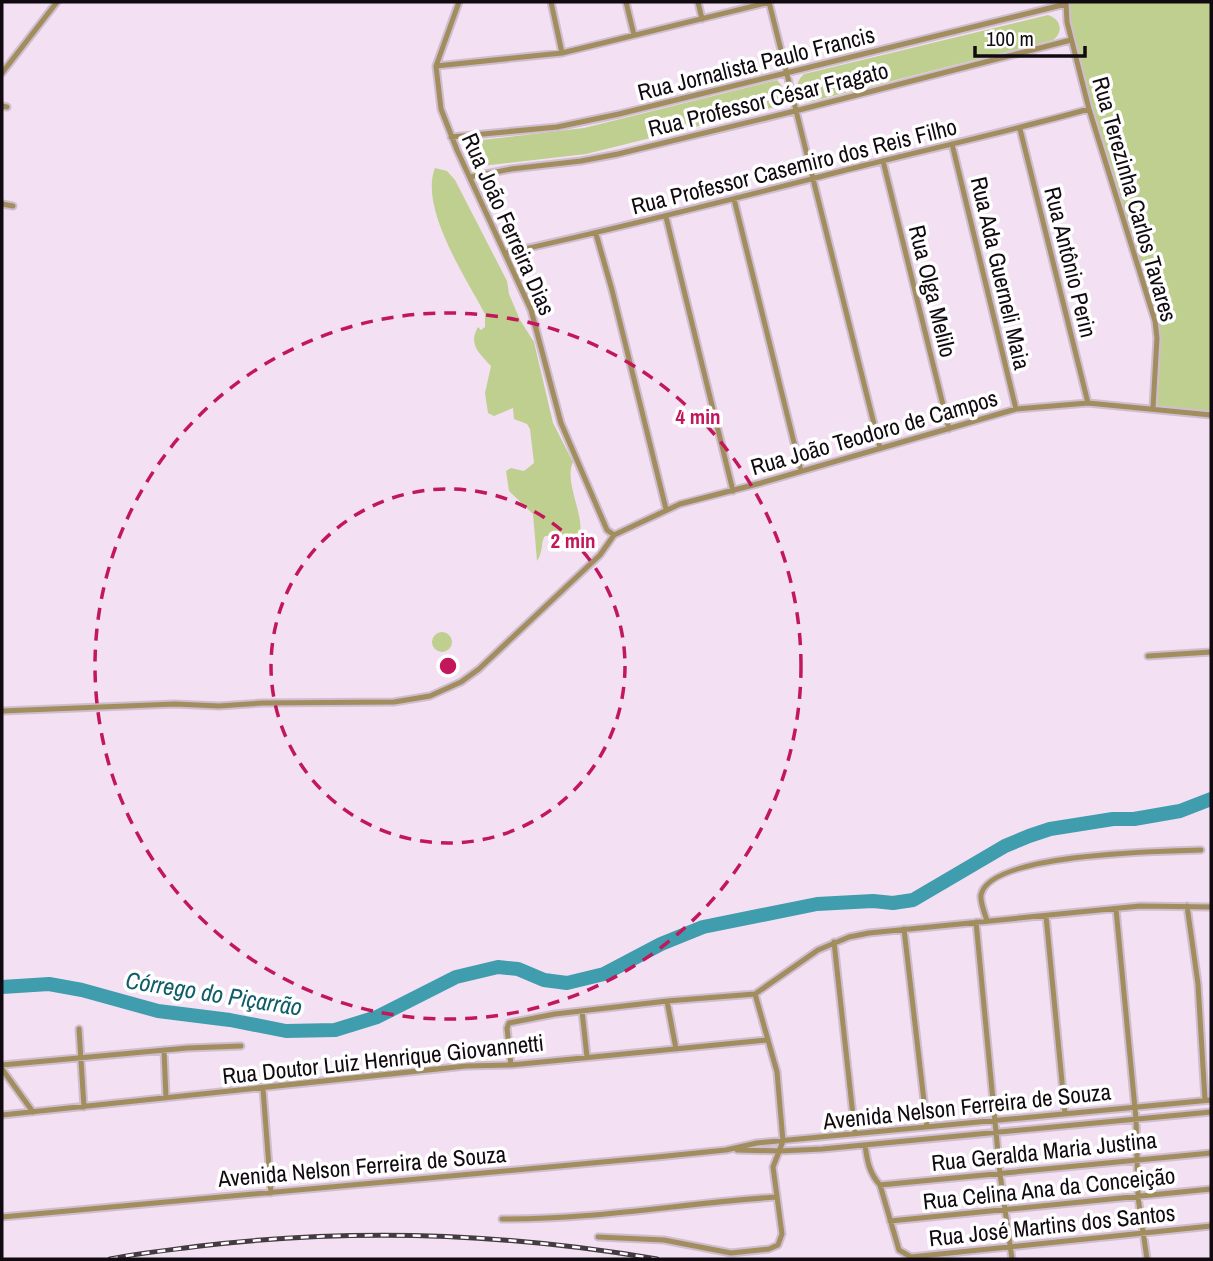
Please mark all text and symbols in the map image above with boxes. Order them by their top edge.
scale bar [975,14,1085,58]
street label: Rua Jornalista Paulo Francis [634,19,878,107]
text: 100 m [986,24,1034,53]
street label: Rua Professor César Fragato [645,54,891,144]
street label: Rua Terezinha Carlos Tavares [1085,73,1185,325]
street label: Rua Professor Casemiro dos Reis Filho [628,111,960,221]
street label: Rua João Ferreira Dias [455,128,563,320]
street label: Rua Ada Guerneli Maia [964,173,1038,373]
street label: Rua Antônio Perin [1037,183,1105,341]
street label: Rua Olga Melilo [902,222,964,360]
street label: Rua João Teodoro de Campos [747,382,1001,482]
text: 4 min [676,402,720,431]
text: 2 min [551,526,595,555]
centre of rings [436,654,460,678]
water label: Córrego do Piçarrão [123,963,305,1023]
street label: Rua Doutor Luiz Henrique Giovannetti [221,1027,545,1091]
street label: Avenida Nelson Ferreira de Souza [821,1075,1113,1137]
street label: Rua Geralda Maria Justina [930,1124,1159,1178]
street label: Avenida Nelson Ferreira de Souza [216,1138,508,1194]
street label: Rua Celina Ana da Conceição [921,1159,1177,1217]
street label: Rua José Martins dos Santos [927,1197,1177,1253]

